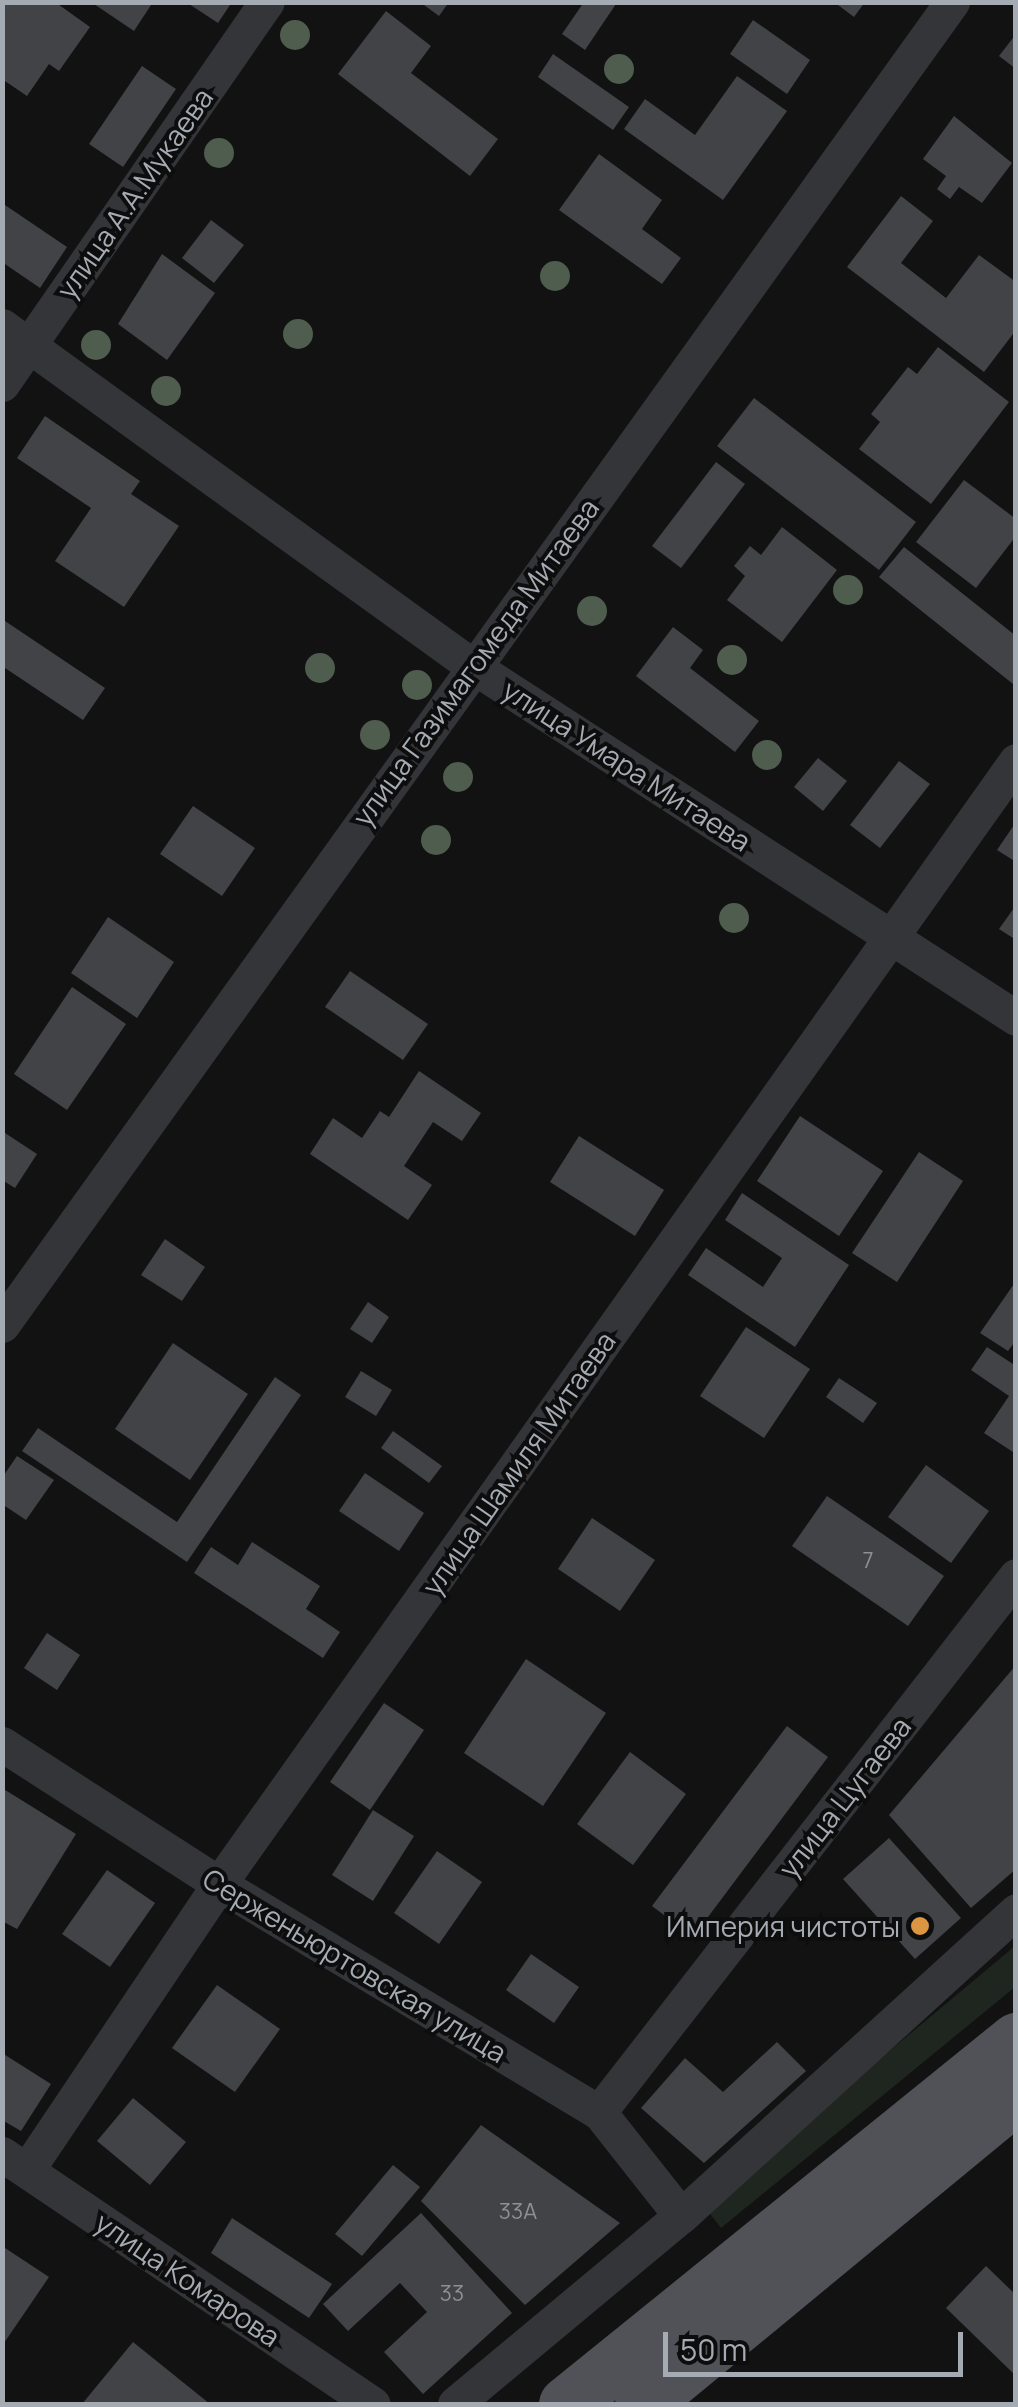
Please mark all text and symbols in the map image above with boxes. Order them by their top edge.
street label: улица А.А.Мукаева [49,81,219,305]
street label: улица Газимагомеда Митаева [345,492,605,832]
street label: улица Умара Митаева [497,672,757,858]
street label: улица Шамиля Митаева [414,1325,622,1601]
house number: 7 [862,1548,874,1574]
street label: улица Цугаева [771,1710,917,1884]
street label: Серженьюртовская улица [197,1861,513,2069]
place label: Империя чистоты [666,1909,900,1943]
marker: Империя чистоты [909,1915,931,1937]
house number: 33А [499,2199,537,2225]
street label: улица Комарова [89,2205,287,2353]
house number: 33 [440,2281,464,2307]
scale bar [668,2312,968,2374]
text: 50 m [680,2329,747,2370]

